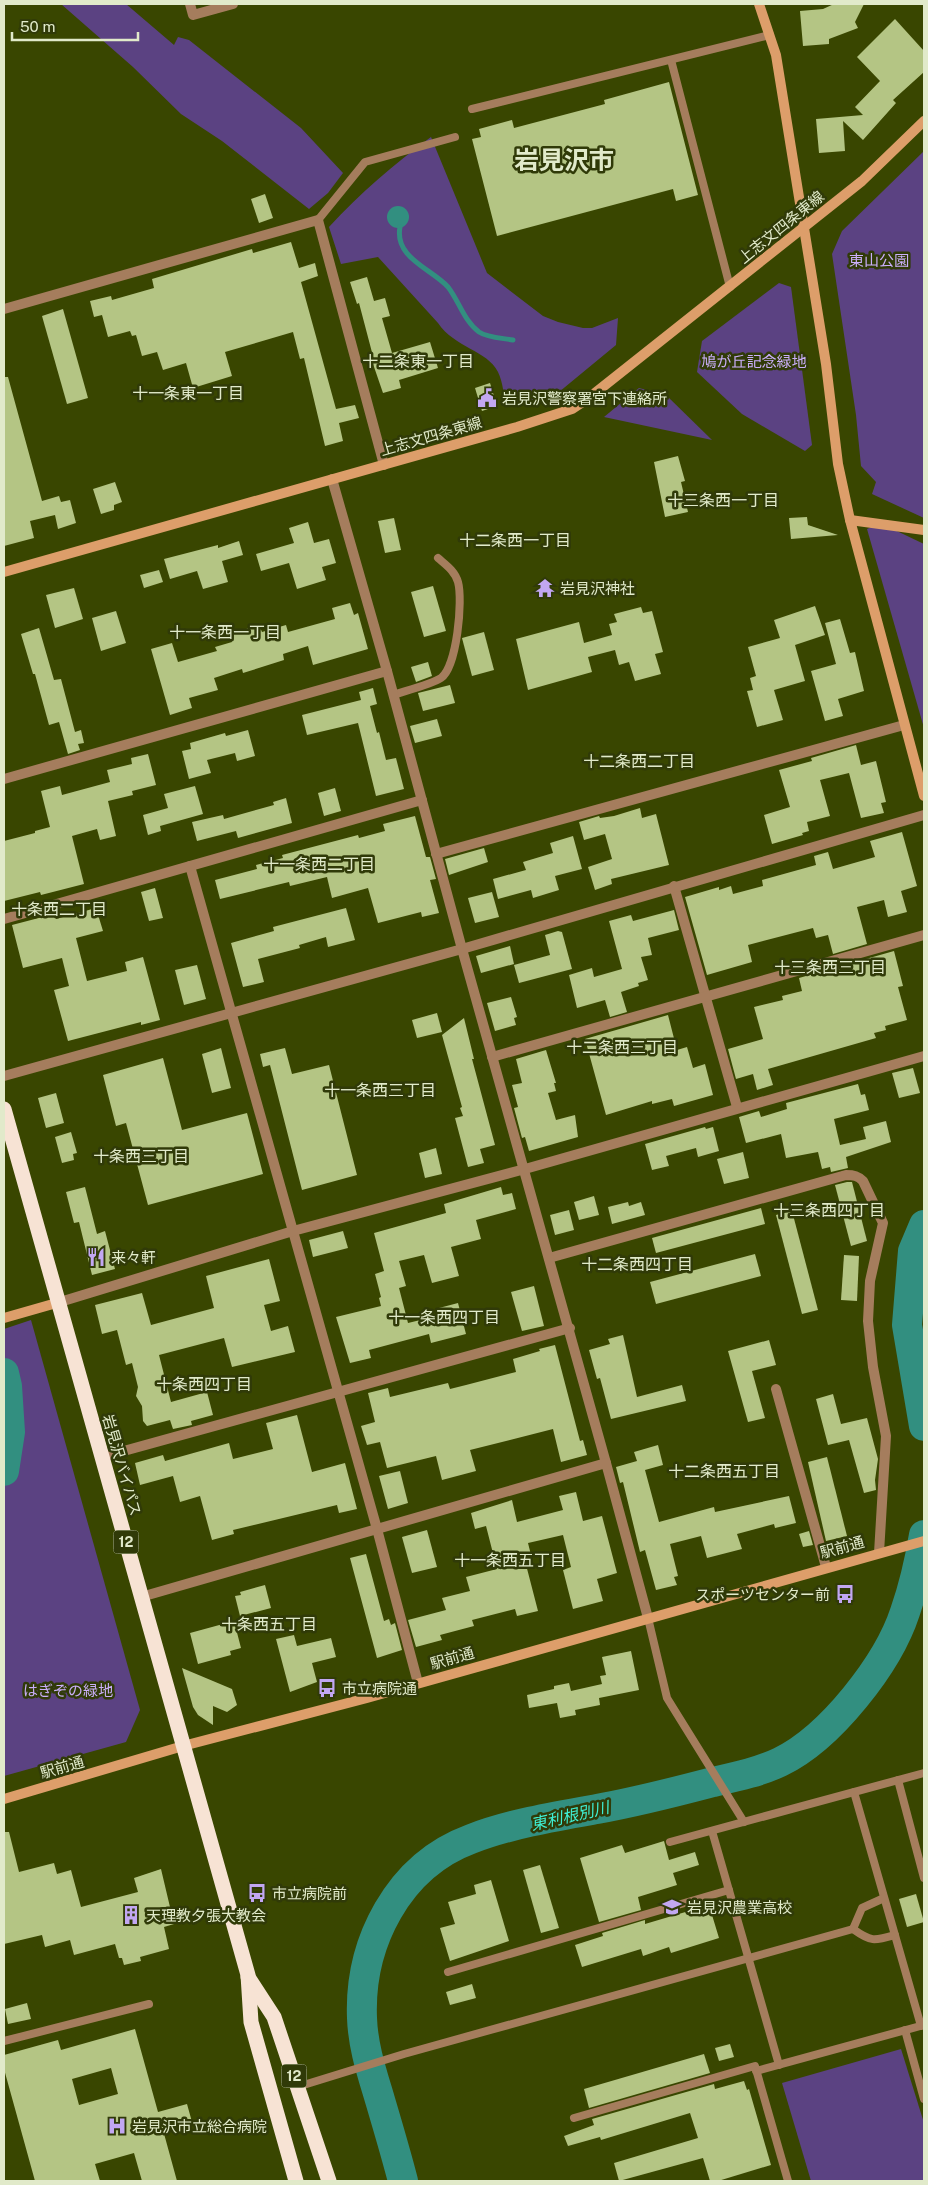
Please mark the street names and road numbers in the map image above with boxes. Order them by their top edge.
street label: 上志文四条東線 [735,187,827,267]
street label: 上志文四条東線 [378,413,484,459]
street label: 岩見沢バイパス [99,1412,145,1518]
road number: 12 [114,1530,138,1554]
street label: 駅前通 [818,1533,866,1561]
street label: 駅前通 [428,1644,476,1672]
street label: 駅前通 [38,1753,86,1781]
road number: 12 [282,2064,306,2088]

